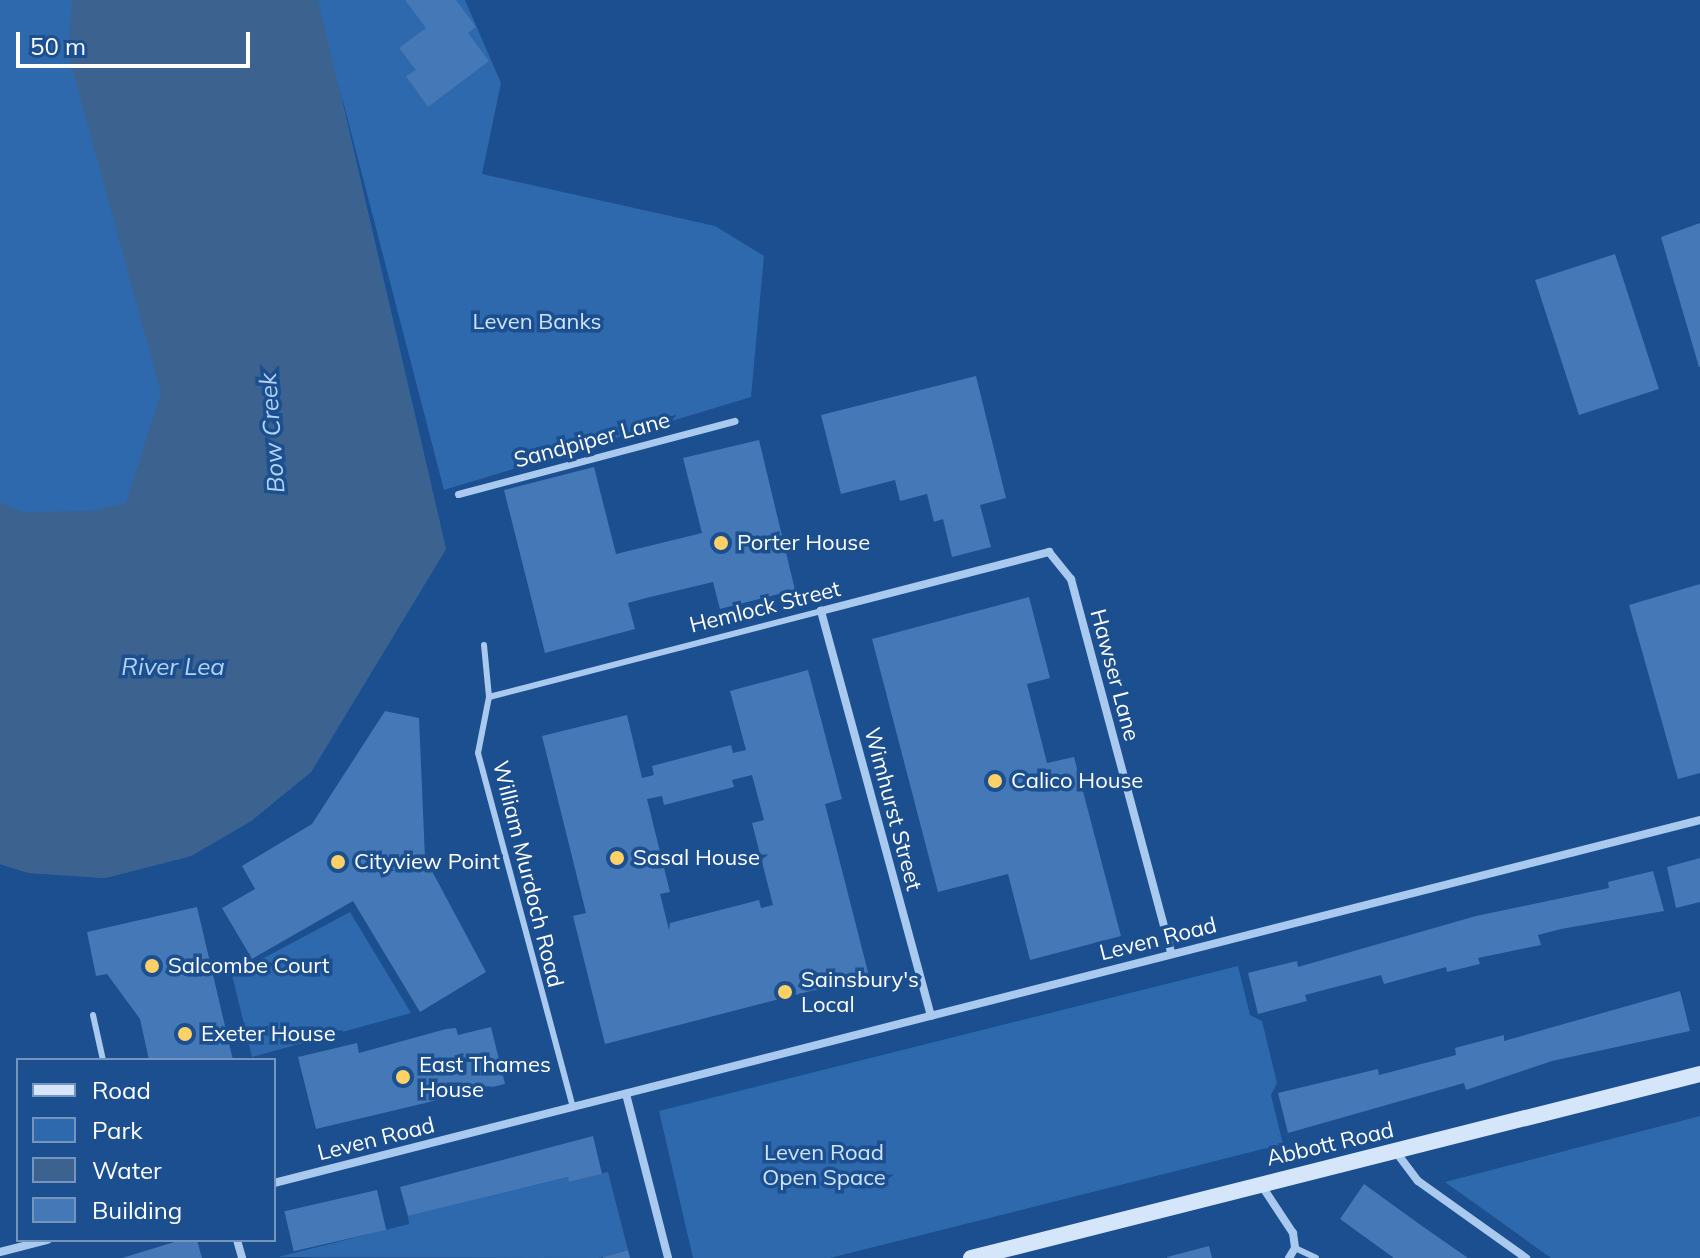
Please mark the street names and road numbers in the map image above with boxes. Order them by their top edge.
street label: Sandpiper Lane [511,406,673,474]
street label: Hemlock Street [687,575,843,639]
street label: Hawser Lane [1085,606,1145,744]
street label: Wimhurst Street [859,725,927,893]
street label: William Murdoch Road [487,758,569,990]
street label: Leven Road [1097,912,1219,966]
street label: Leven Road [315,1112,437,1166]
street label: Abbott Road [1264,1117,1396,1171]

